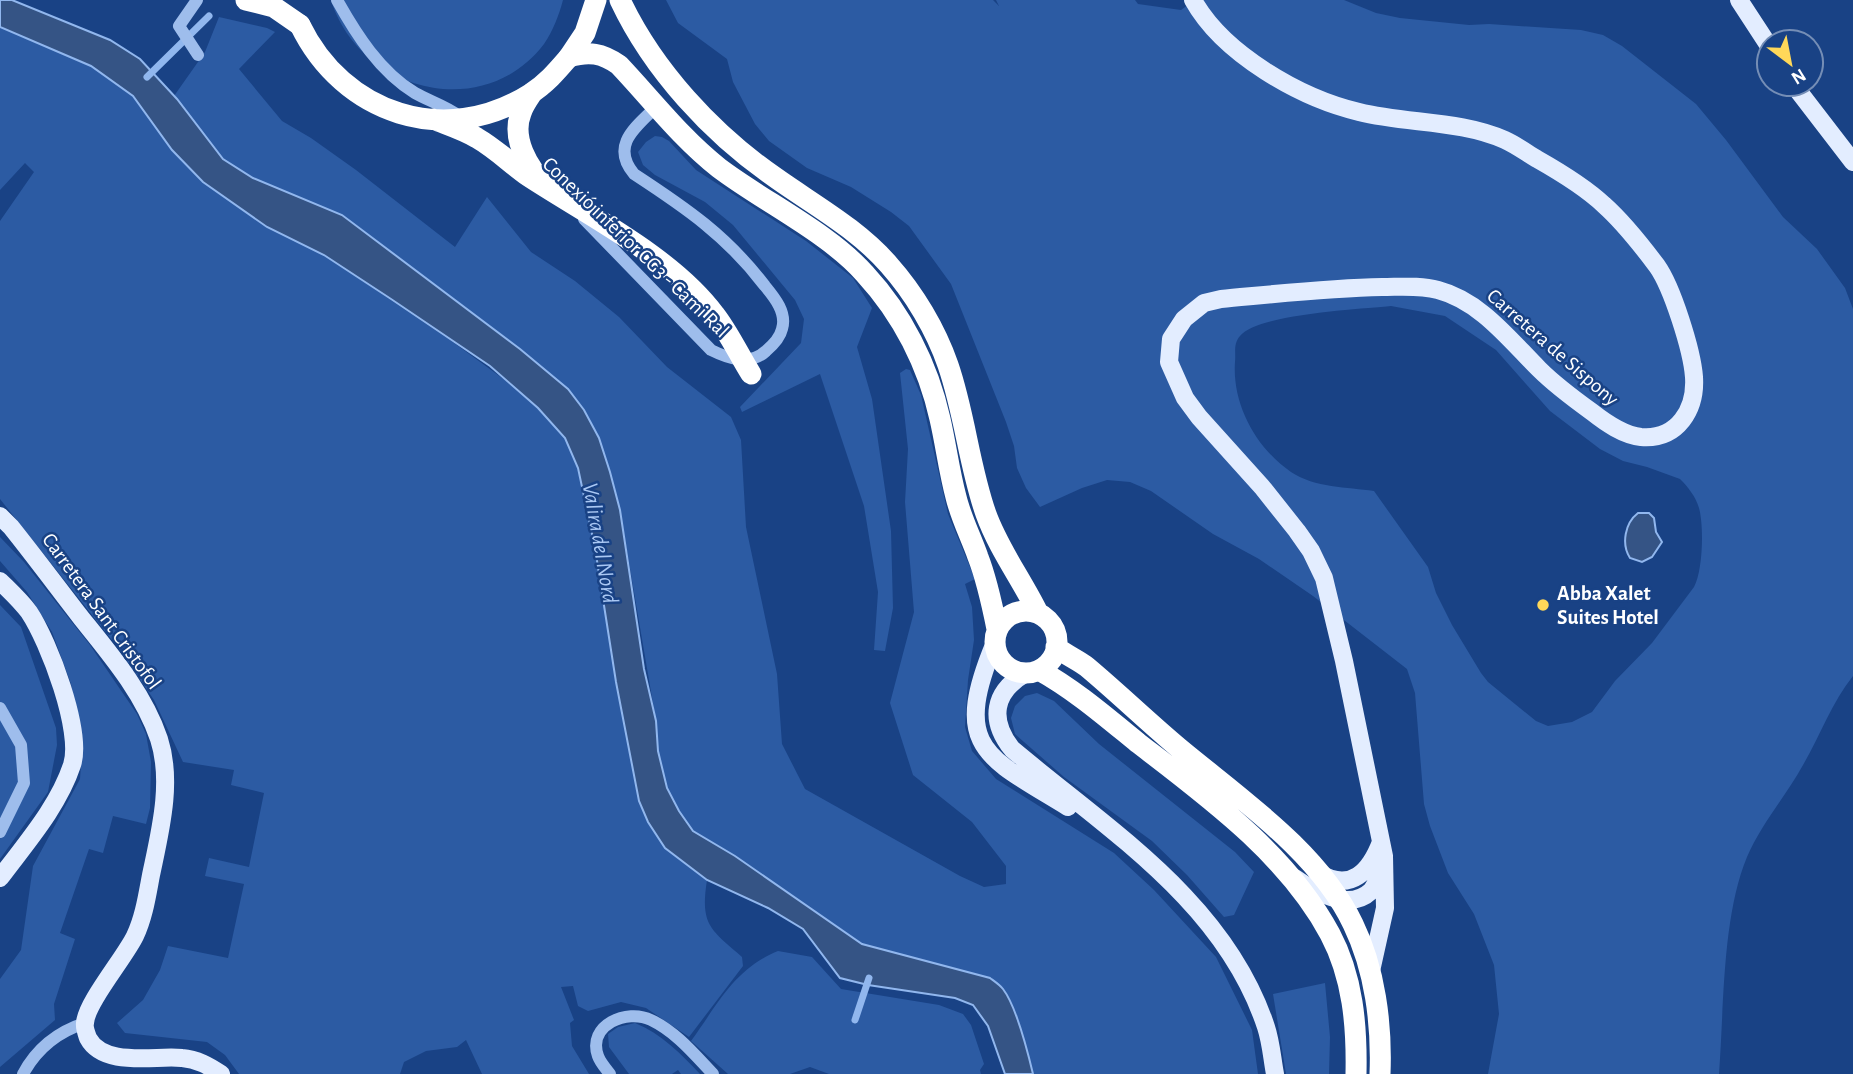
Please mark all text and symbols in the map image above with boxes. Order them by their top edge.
north arrow [1755,28,1825,98]
text: N [1788,65,1809,88]
street label: Conexió inferior CG3 - Cami Ral [538,153,733,342]
street label: Carretera de Sispony [1483,285,1622,410]
water label: Valira del Nord [578,481,621,605]
street label: Carretera Sant Cristofol [38,529,165,693]
place label: Abba Xalet Suites Hotel [1557,583,1659,628]
marker: Abba Xalet Suites Hotel [1535,597,1551,613]

